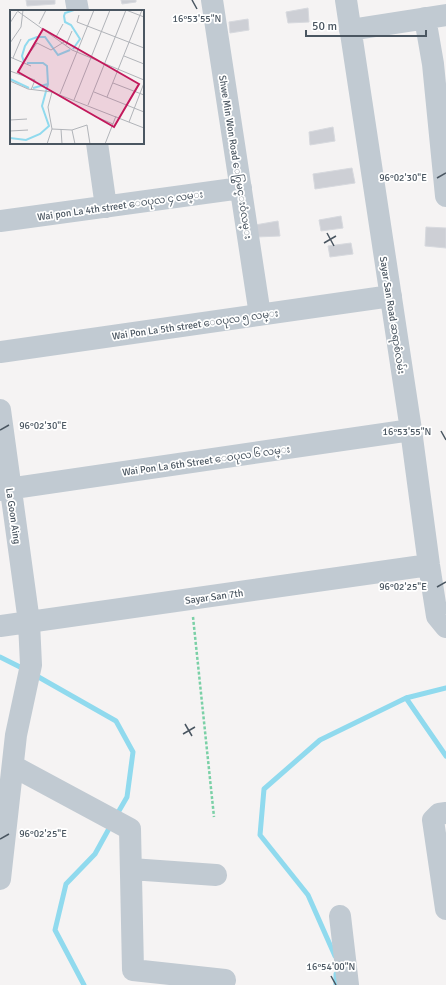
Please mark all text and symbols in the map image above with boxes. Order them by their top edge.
inset map [10,10,144,144]
scale bar [306,12,426,38]
text: 16°53'55"N [173,13,221,25]
text: 50 m [312,19,337,34]
street label: Shwe Min Won Road ေ၇ြွမင္းဝံလမ္း [214,74,256,240]
text: 96°02'30"E [379,172,427,184]
street label: Wai pon La 4th street ေဝပုလ ၄ လမ္း [37,188,204,226]
street label: Sayar San Road ဆရာစံလမ်း [375,255,409,375]
street label: Wai Pon La 5th street ေဝပုလ ၅ လမ္း [111,307,279,345]
text: 96°02'30"E [19,420,67,432]
text: 16°53'55"N [383,426,431,438]
street label: Wai Pon La 6th Street ေဝပုလ ၆ လမ္း [121,441,291,481]
street label: La Goon Aing [3,487,23,545]
text: 96°02'25"E [379,581,427,593]
street label: Sayar San 7th [184,587,244,607]
text: 96°02'25"E [19,828,67,840]
text: 16°54'00"N [307,961,355,973]

